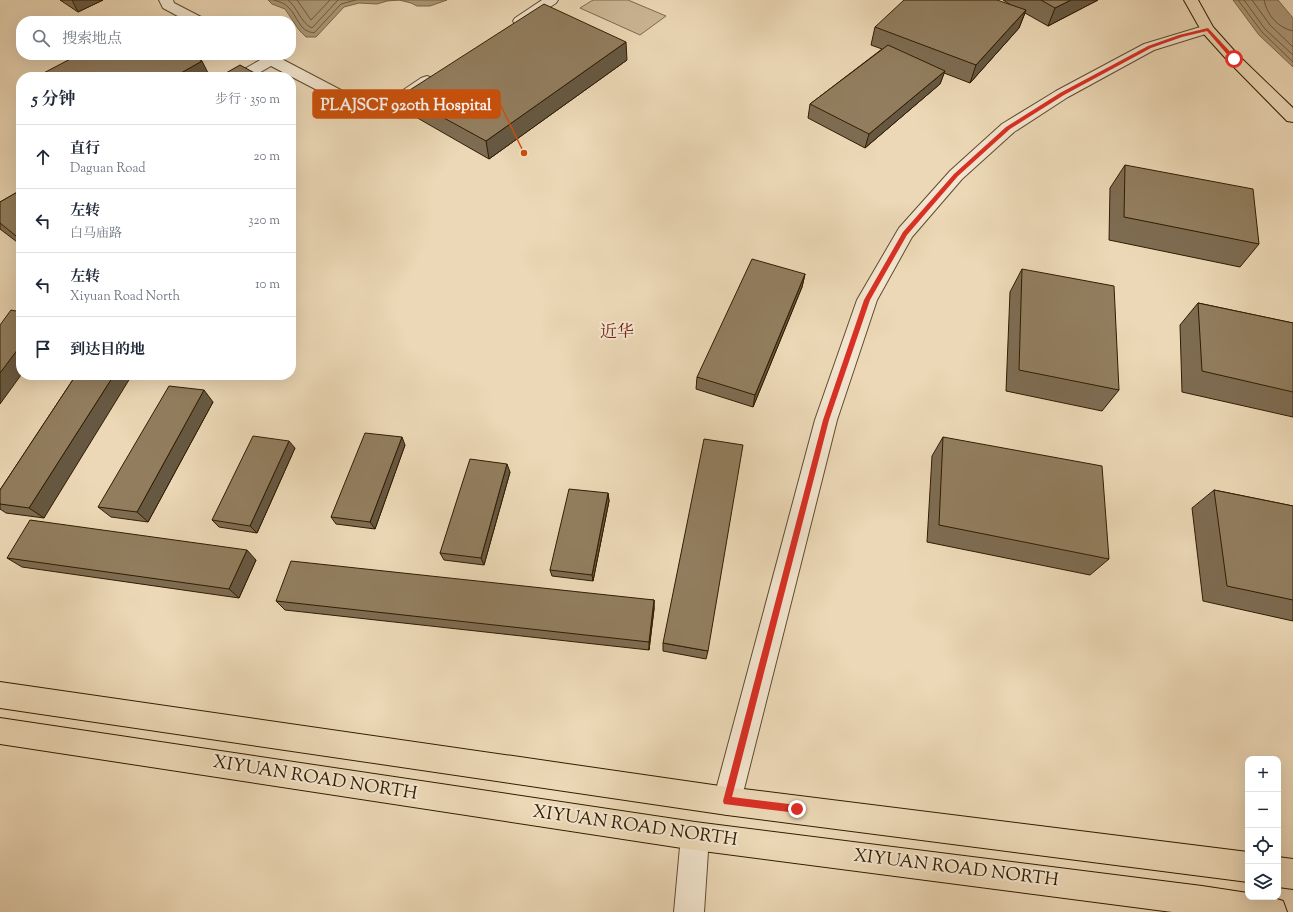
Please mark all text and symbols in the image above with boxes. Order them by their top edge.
search box [16,16,296,60]
icon: search [30,27,52,49]
text: 搜索地点 [62,29,122,50]
route start [1225,50,1243,68]
text: 5 分钟 [32,88,75,112]
callout: PLAJSCF 920th Hospital [313,90,500,118]
text: 步行 · 350 m [215,91,280,109]
text: PLAJSCF 920th Hospital [320,95,492,118]
text: 直行 [70,139,100,160]
icon: ahead [32,146,54,168]
text: 20 m [254,148,280,166]
text: Daguan Road [70,160,146,178]
text: 左转 [70,201,100,222]
icon: left [32,210,54,232]
text: 320 m [248,212,280,230]
text: 白马庙路 [70,225,122,243]
text: 左转 [70,267,100,288]
icon: left [32,274,54,296]
text: 10 m [255,276,280,294]
text: Xiyuan Road North [70,288,180,306]
district label: 近华 [600,321,634,345]
icon: arrive [32,338,54,360]
text: 到达目的地 [70,340,145,361]
street label: XIYUAN ROAD NORTH [211,750,419,808]
map controls [1245,756,1281,900]
button: + [1245,756,1281,792]
button: − [1245,792,1281,828]
street label: XIYUAN ROAD NORTH [531,800,739,854]
route end [788,800,806,818]
button: locate [1245,828,1281,864]
street label: XIYUAN ROAD NORTH [852,844,1060,894]
button: layers [1245,864,1281,900]

